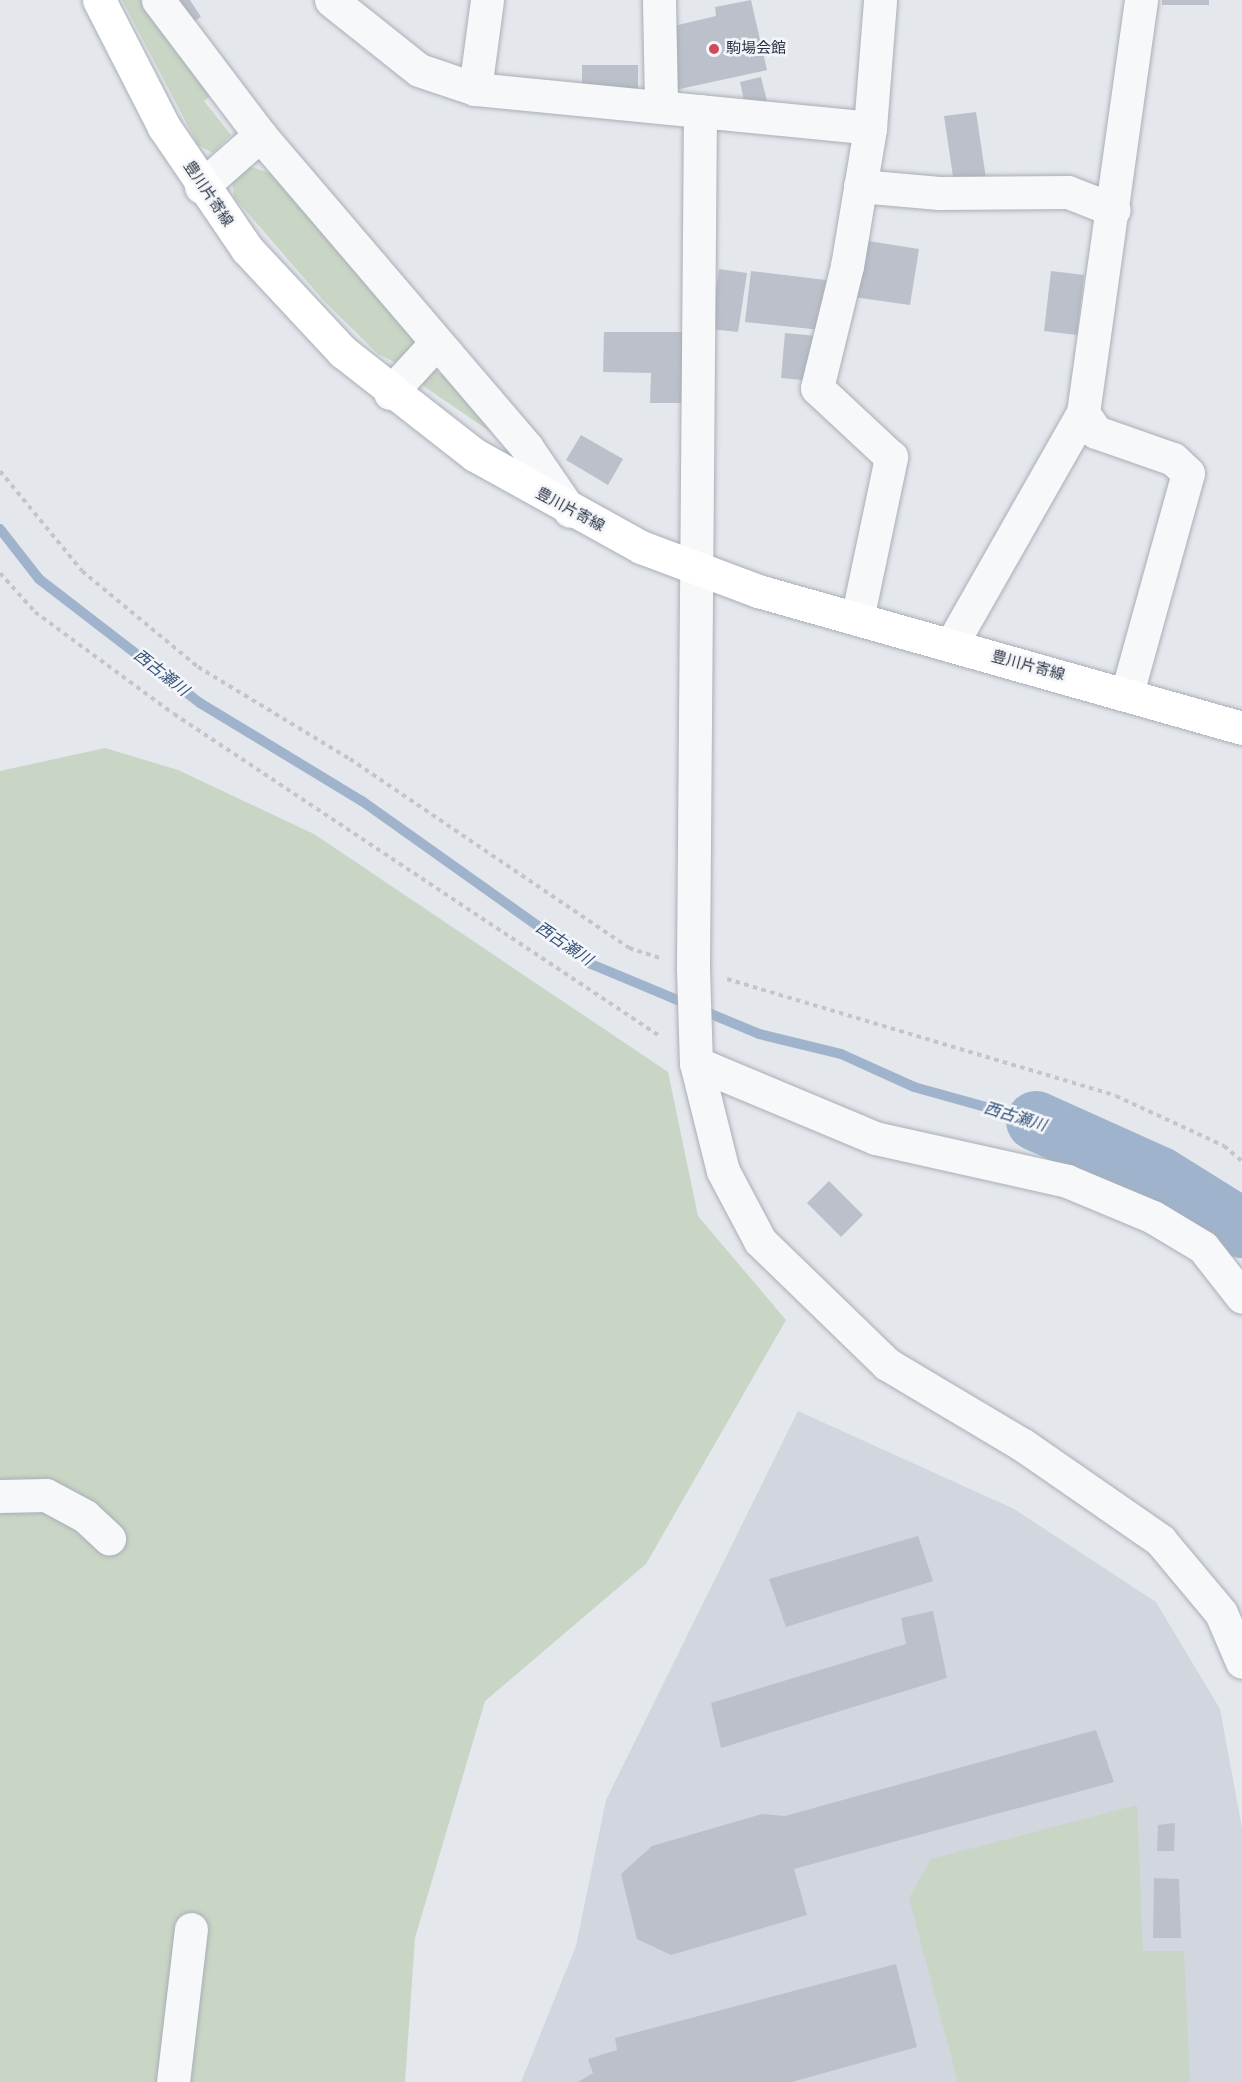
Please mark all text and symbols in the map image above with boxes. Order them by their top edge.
place label: 駒場会館 [726,40,786,58]
marker: 駒場会館 [707,42,721,56]
street label: 豊川片寄線 [180,158,236,230]
street label: 豊川片寄線 [533,484,607,536]
water label: 西古瀬川 [130,646,192,700]
street label: 豊川片寄線 [989,648,1067,684]
water label: 西古瀬川 [532,918,596,970]
water label: 西古瀬川 [982,1098,1048,1136]

